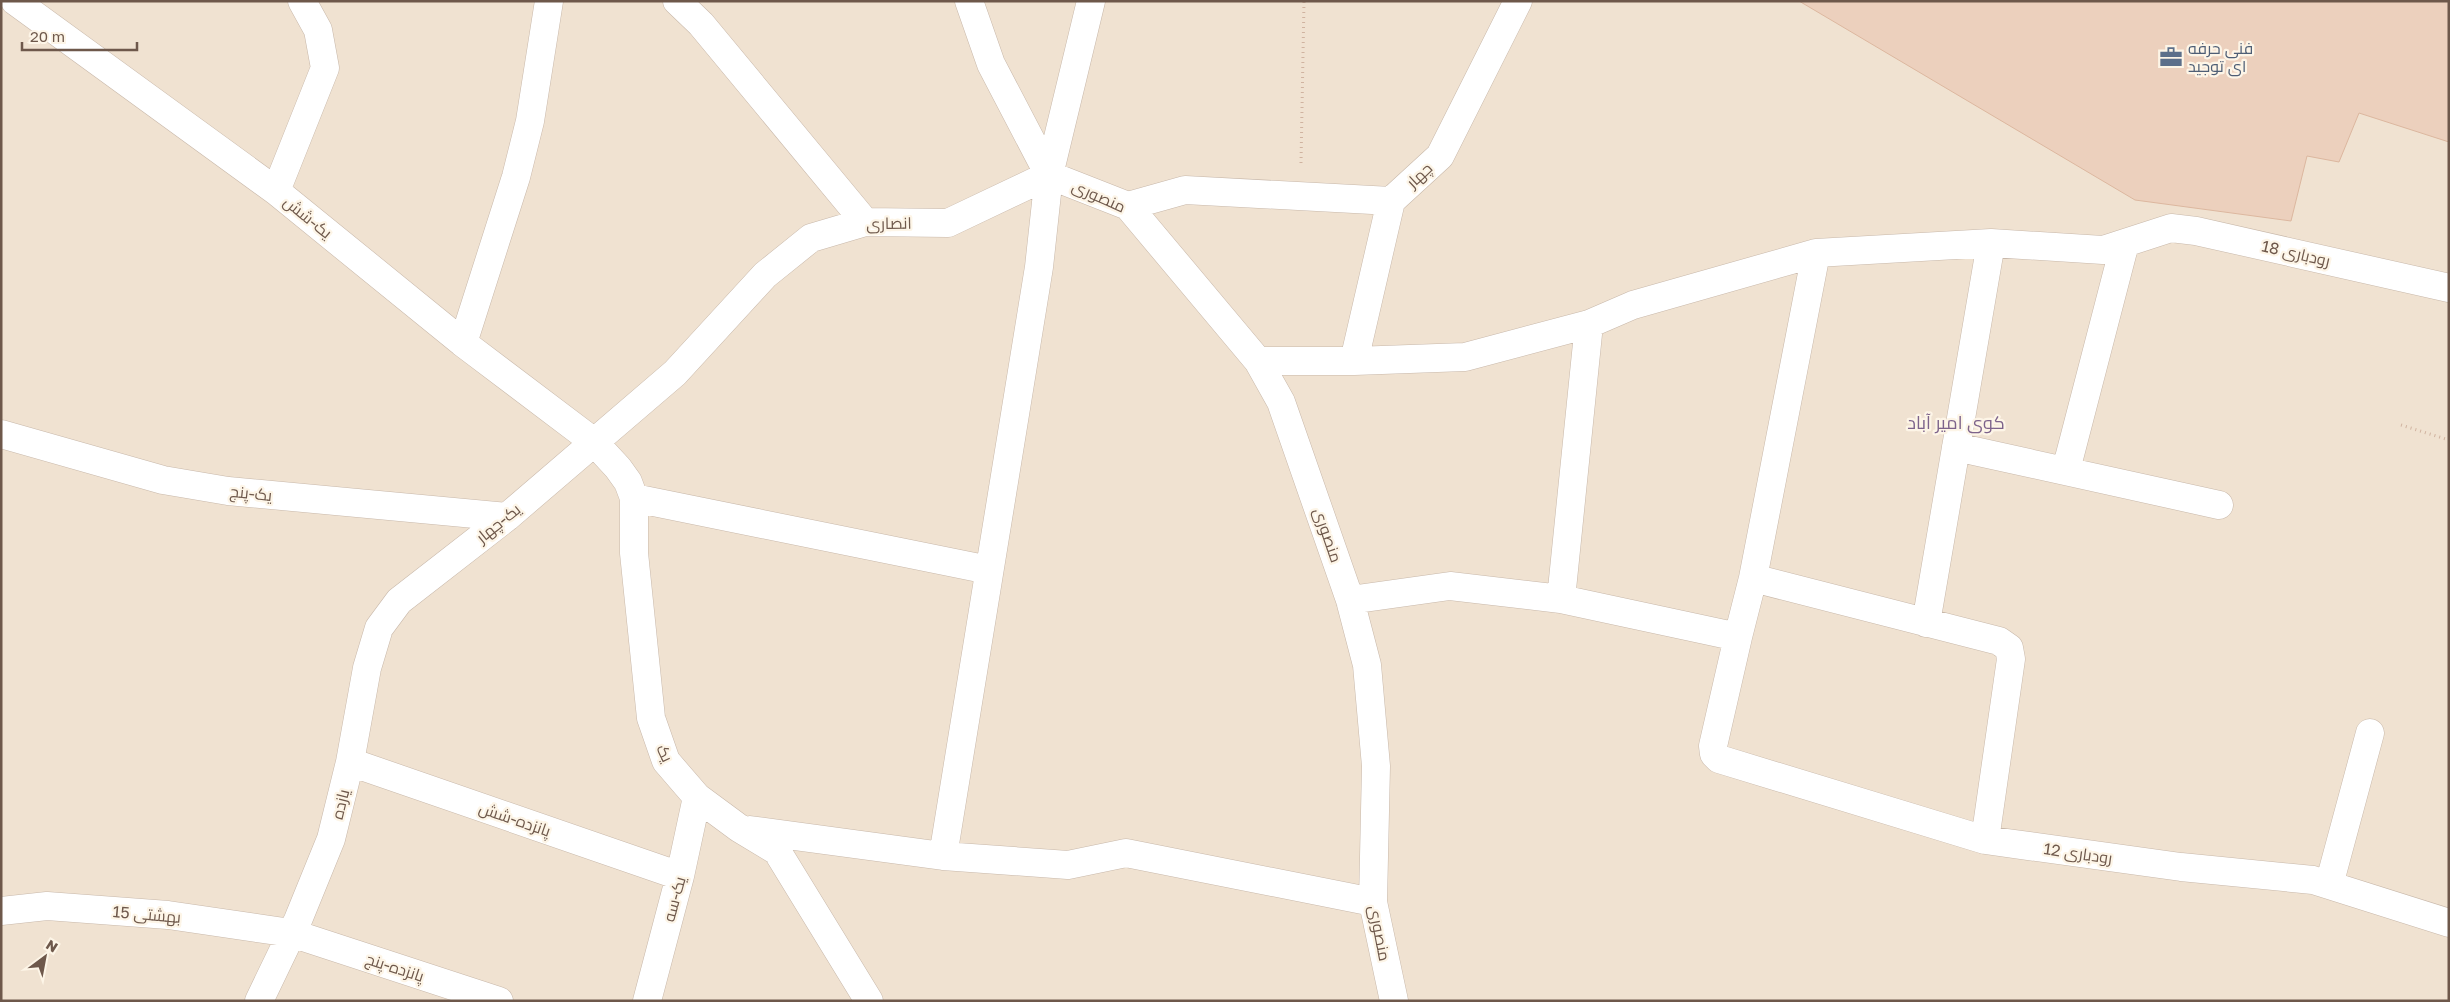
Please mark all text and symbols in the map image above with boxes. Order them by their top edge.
scale bar [22,20,138,52]
text: 20 m [30,27,65,45]
place label: فنی حرفه ای توجید [2188,38,2253,77]
office icon: فنی حرفه ای توجید [2158,44,2184,70]
street label: چهار [1401,158,1438,194]
street label: منصوری [1069,175,1129,218]
street label: یک-شش [279,191,337,244]
street label: انصاری [866,213,912,234]
street label: رودباری 18 [2260,235,2332,272]
district label: کوی امیر آباد [1907,411,2005,434]
street label: یک-پنج [229,481,274,507]
street label: یک-چهار [471,498,526,549]
street label: منصوری [1308,505,1347,565]
street label: یک [652,741,678,766]
street label: یازده [327,786,354,821]
street label: پانزده-شش [476,797,554,843]
street label: رودباری 12 [2042,838,2114,869]
street label: یک-سه [658,874,690,924]
street label: بهشتی 15 [112,901,182,928]
street label: منصوری [1364,903,1395,963]
north arrow [20,932,70,982]
text: N [43,936,61,956]
street label: پانزده-پنج [363,948,427,988]

